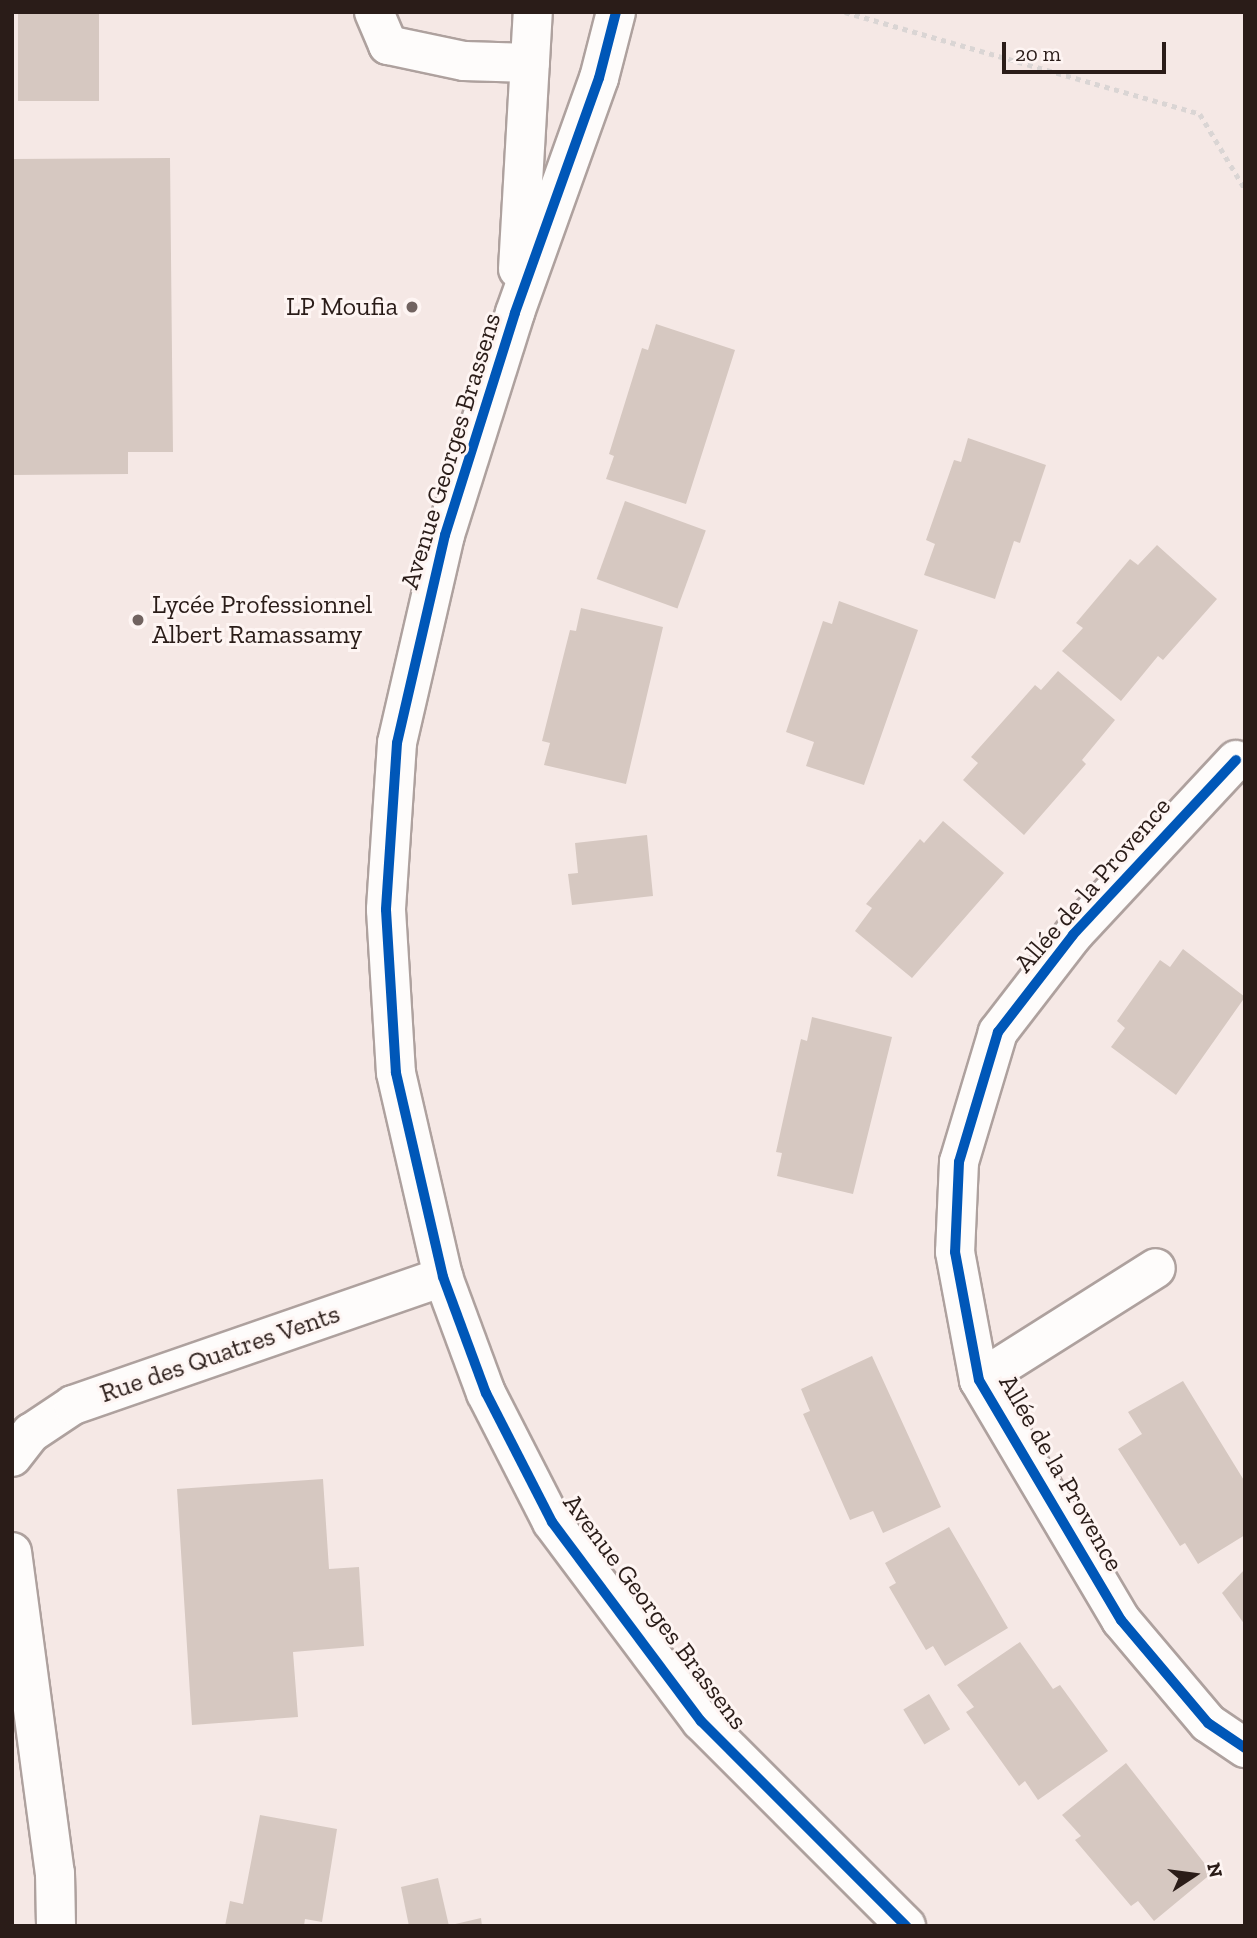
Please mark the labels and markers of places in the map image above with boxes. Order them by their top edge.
place label: LP Moufia [285,291,398,323]
marker: LP Moufia [404,299,420,315]
place label: Lycée Professionnel Albert Ramassamy [152,589,372,650]
marker: Lycée Professionnel Albert Ramassamy [130,612,146,628]

